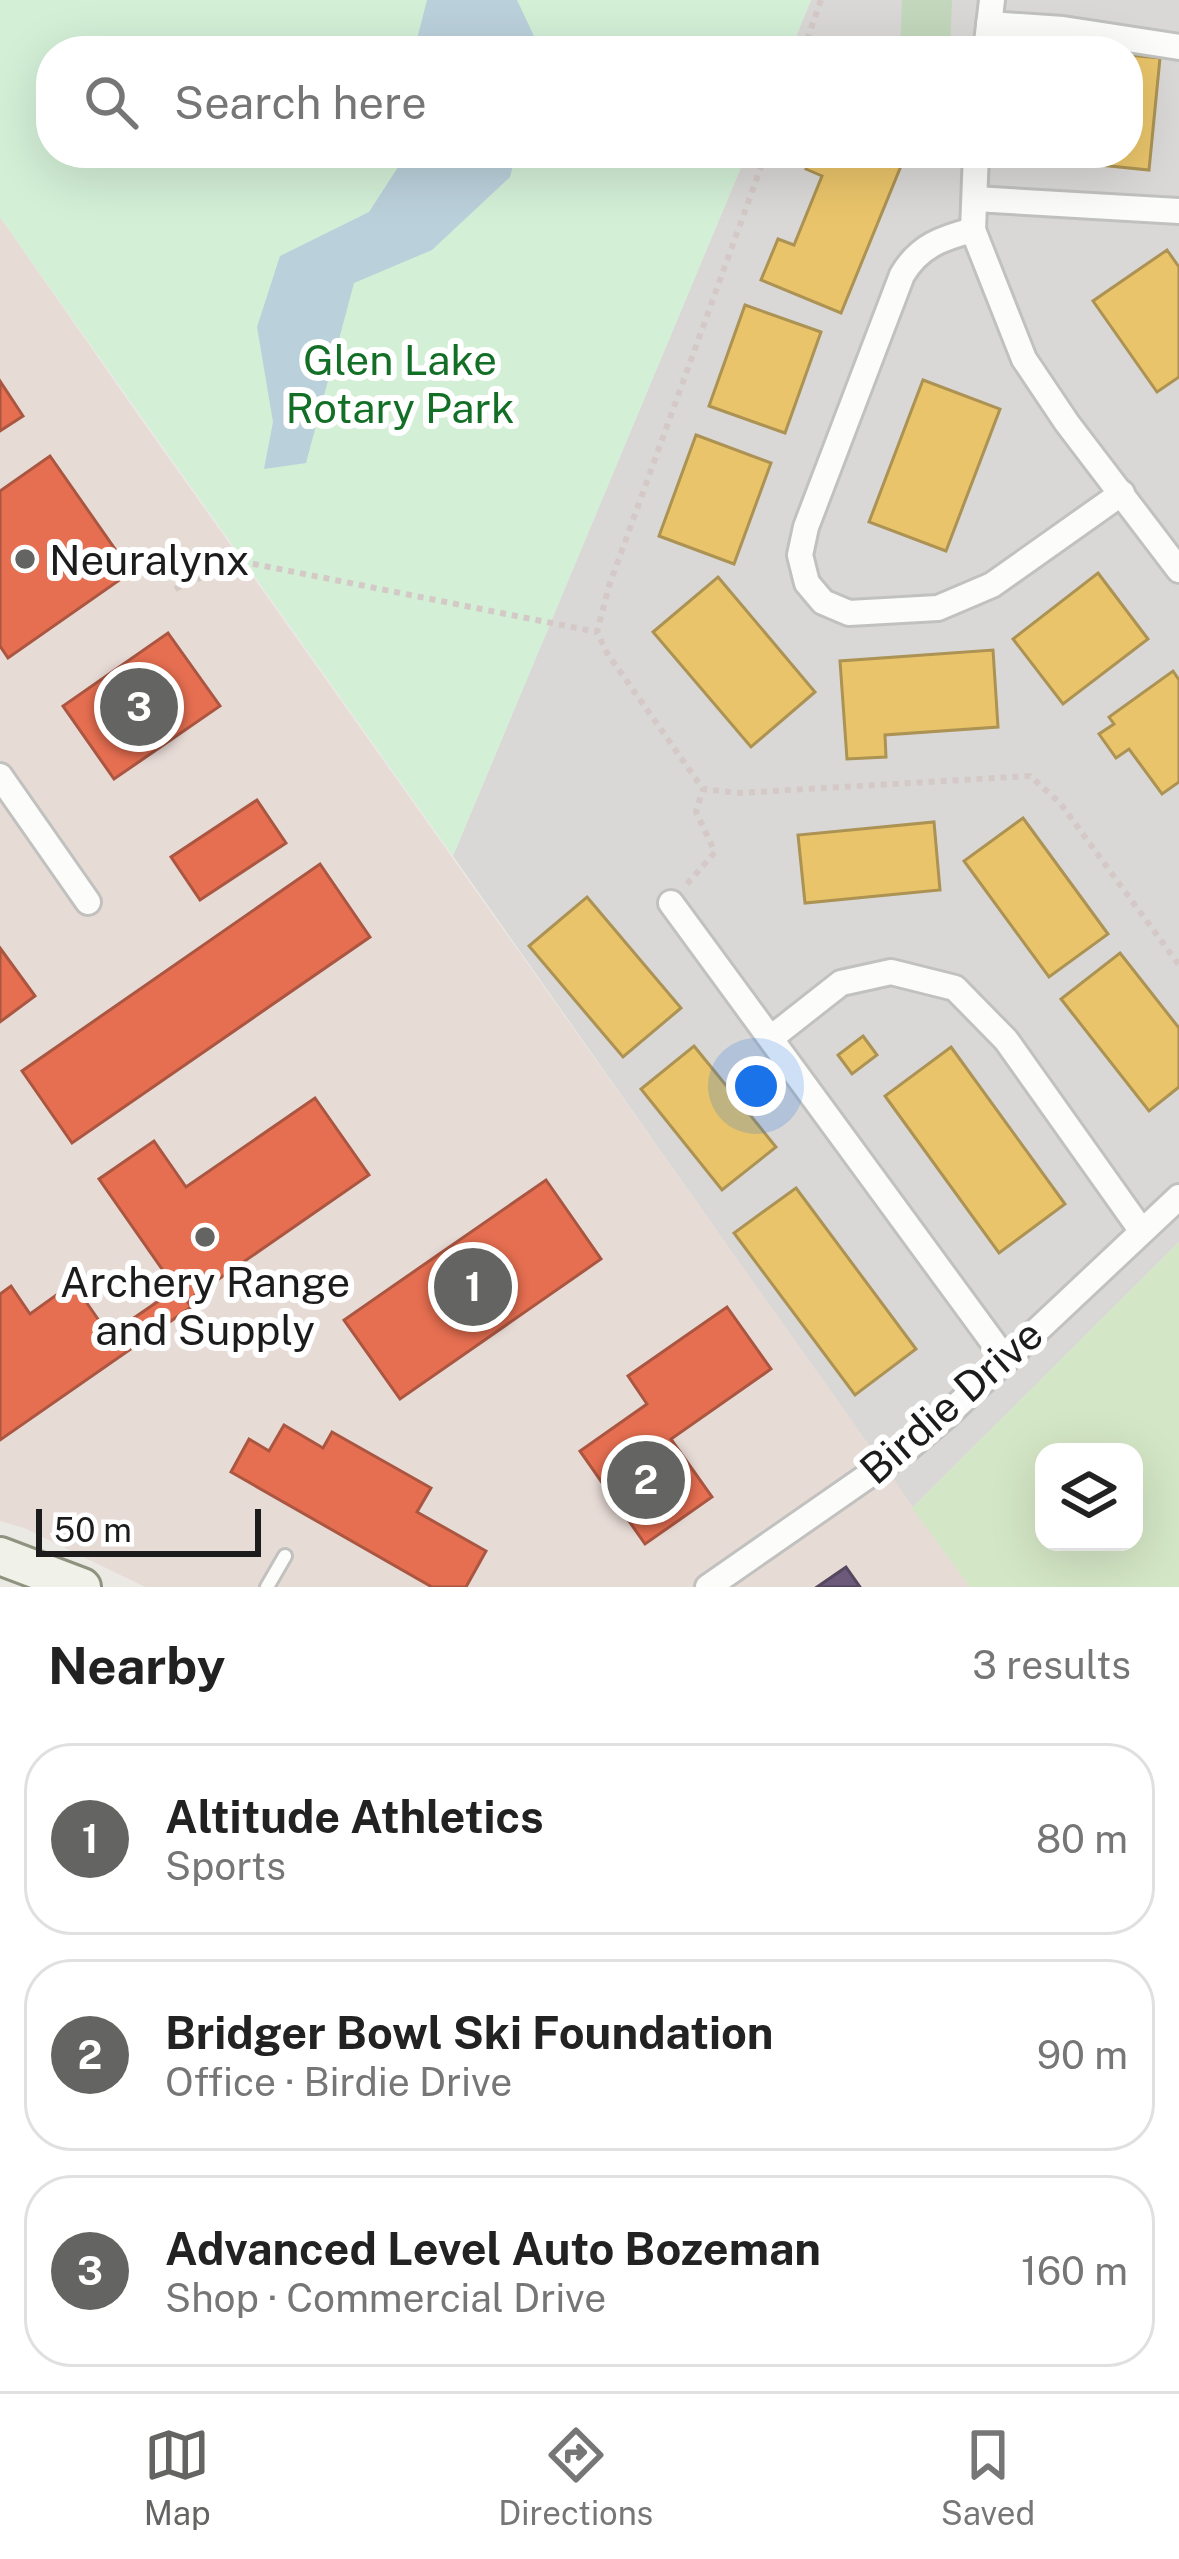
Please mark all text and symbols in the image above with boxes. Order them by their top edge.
search box [36,36,1143,168]
icon: search [78,69,144,135]
text: Search here [174,76,427,129]
park label: Glen Lake Rotary Park [286,335,515,432]
place label: Neuralynx [49,535,249,584]
marker: Neuralynx [12,546,38,572]
pin: 3 [100,662,178,752]
your location [726,1056,786,1116]
marker: Archery Range and Supply [192,1224,218,1250]
pin: 1 [434,1242,512,1332]
place label: Archery Range and Supply [60,1257,350,1354]
street label: Birdie Drive [850,1309,1052,1493]
pin: 2 [607,1435,685,1525]
map controls [1035,1443,1143,1551]
button: layers [1035,1443,1143,1551]
scale bar [36,1503,261,1556]
text: 50 m [54,1511,132,1549]
text: Nearby [48,1636,225,1695]
text: 3 results [972,1642,1131,1688]
text: Altitude Athletics [165,1790,544,1843]
text: 1 [82,1816,98,1862]
text: 80 m [1036,1816,1128,1862]
text: Sports [165,1843,286,1889]
text: Bridger Bowl Ski Foundation [165,2006,774,2059]
text: 2 [78,2032,102,2078]
text: 90 m [1037,2032,1128,2078]
text: Office · Birdie Drive [165,2059,512,2105]
text: Advanced Level Auto Bozeman [165,2222,821,2275]
text: 3 [77,2248,103,2294]
text: 160 m [1021,2248,1128,2294]
text: Shop · Commercial Drive [165,2275,606,2321]
tab: Map [144,2422,211,2532]
tab: Directions [498,2422,653,2532]
tab: Saved [941,2422,1035,2532]

